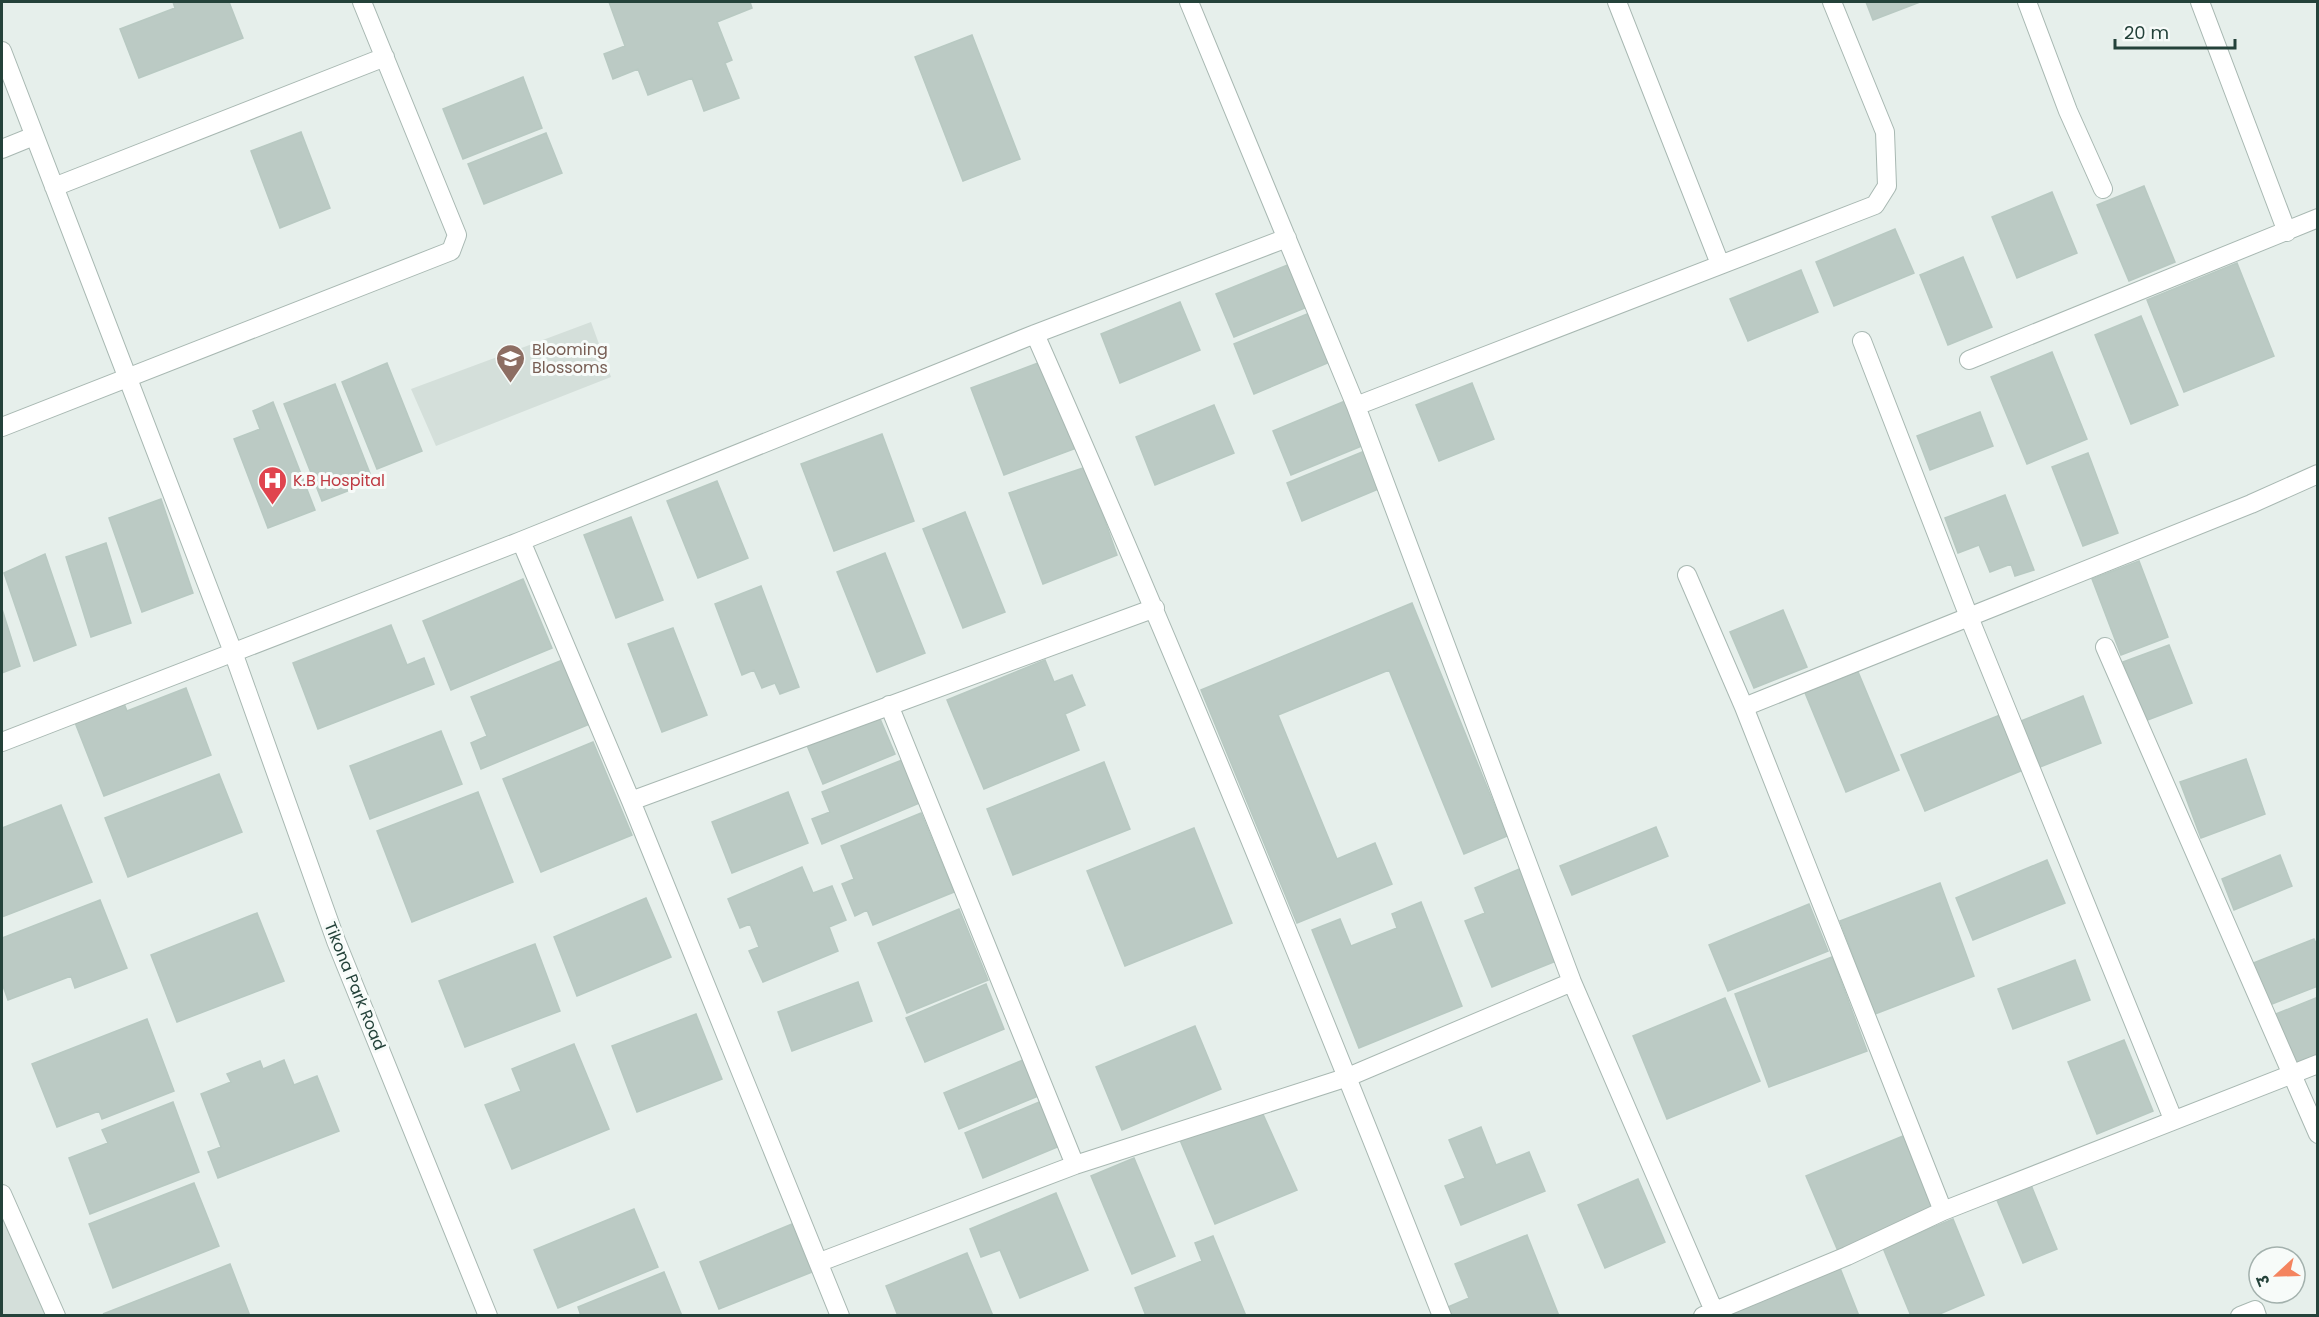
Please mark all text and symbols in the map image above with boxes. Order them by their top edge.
scale bar [2115,12,2235,50]
text: 20 m [2124,20,2169,45]
place label: Blooming Blossoms [532,338,608,379]
school or university icon: Blooming Blossoms [495,342,527,384]
hospital icon: K.B Hospital [256,464,288,506]
place label: K.B Hospital [293,469,385,492]
street label: Tikona Park Road [319,918,391,1054]
north arrow [2247,1245,2307,1305]
text: उ [2251,1271,2276,1290]

